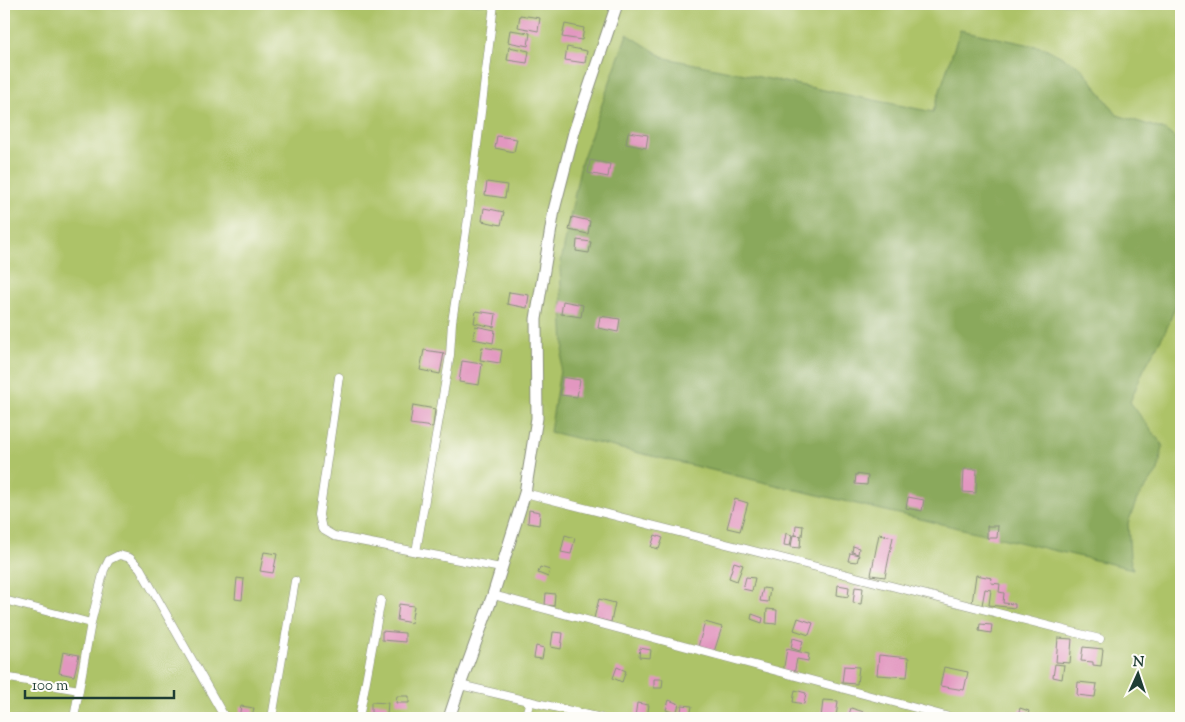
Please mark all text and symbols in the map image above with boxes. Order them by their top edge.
north arrow [1112,650,1162,700]
text: N [1132,653,1145,673]
scale bar [25,667,174,699]
text: 100 m [32,676,69,697]

